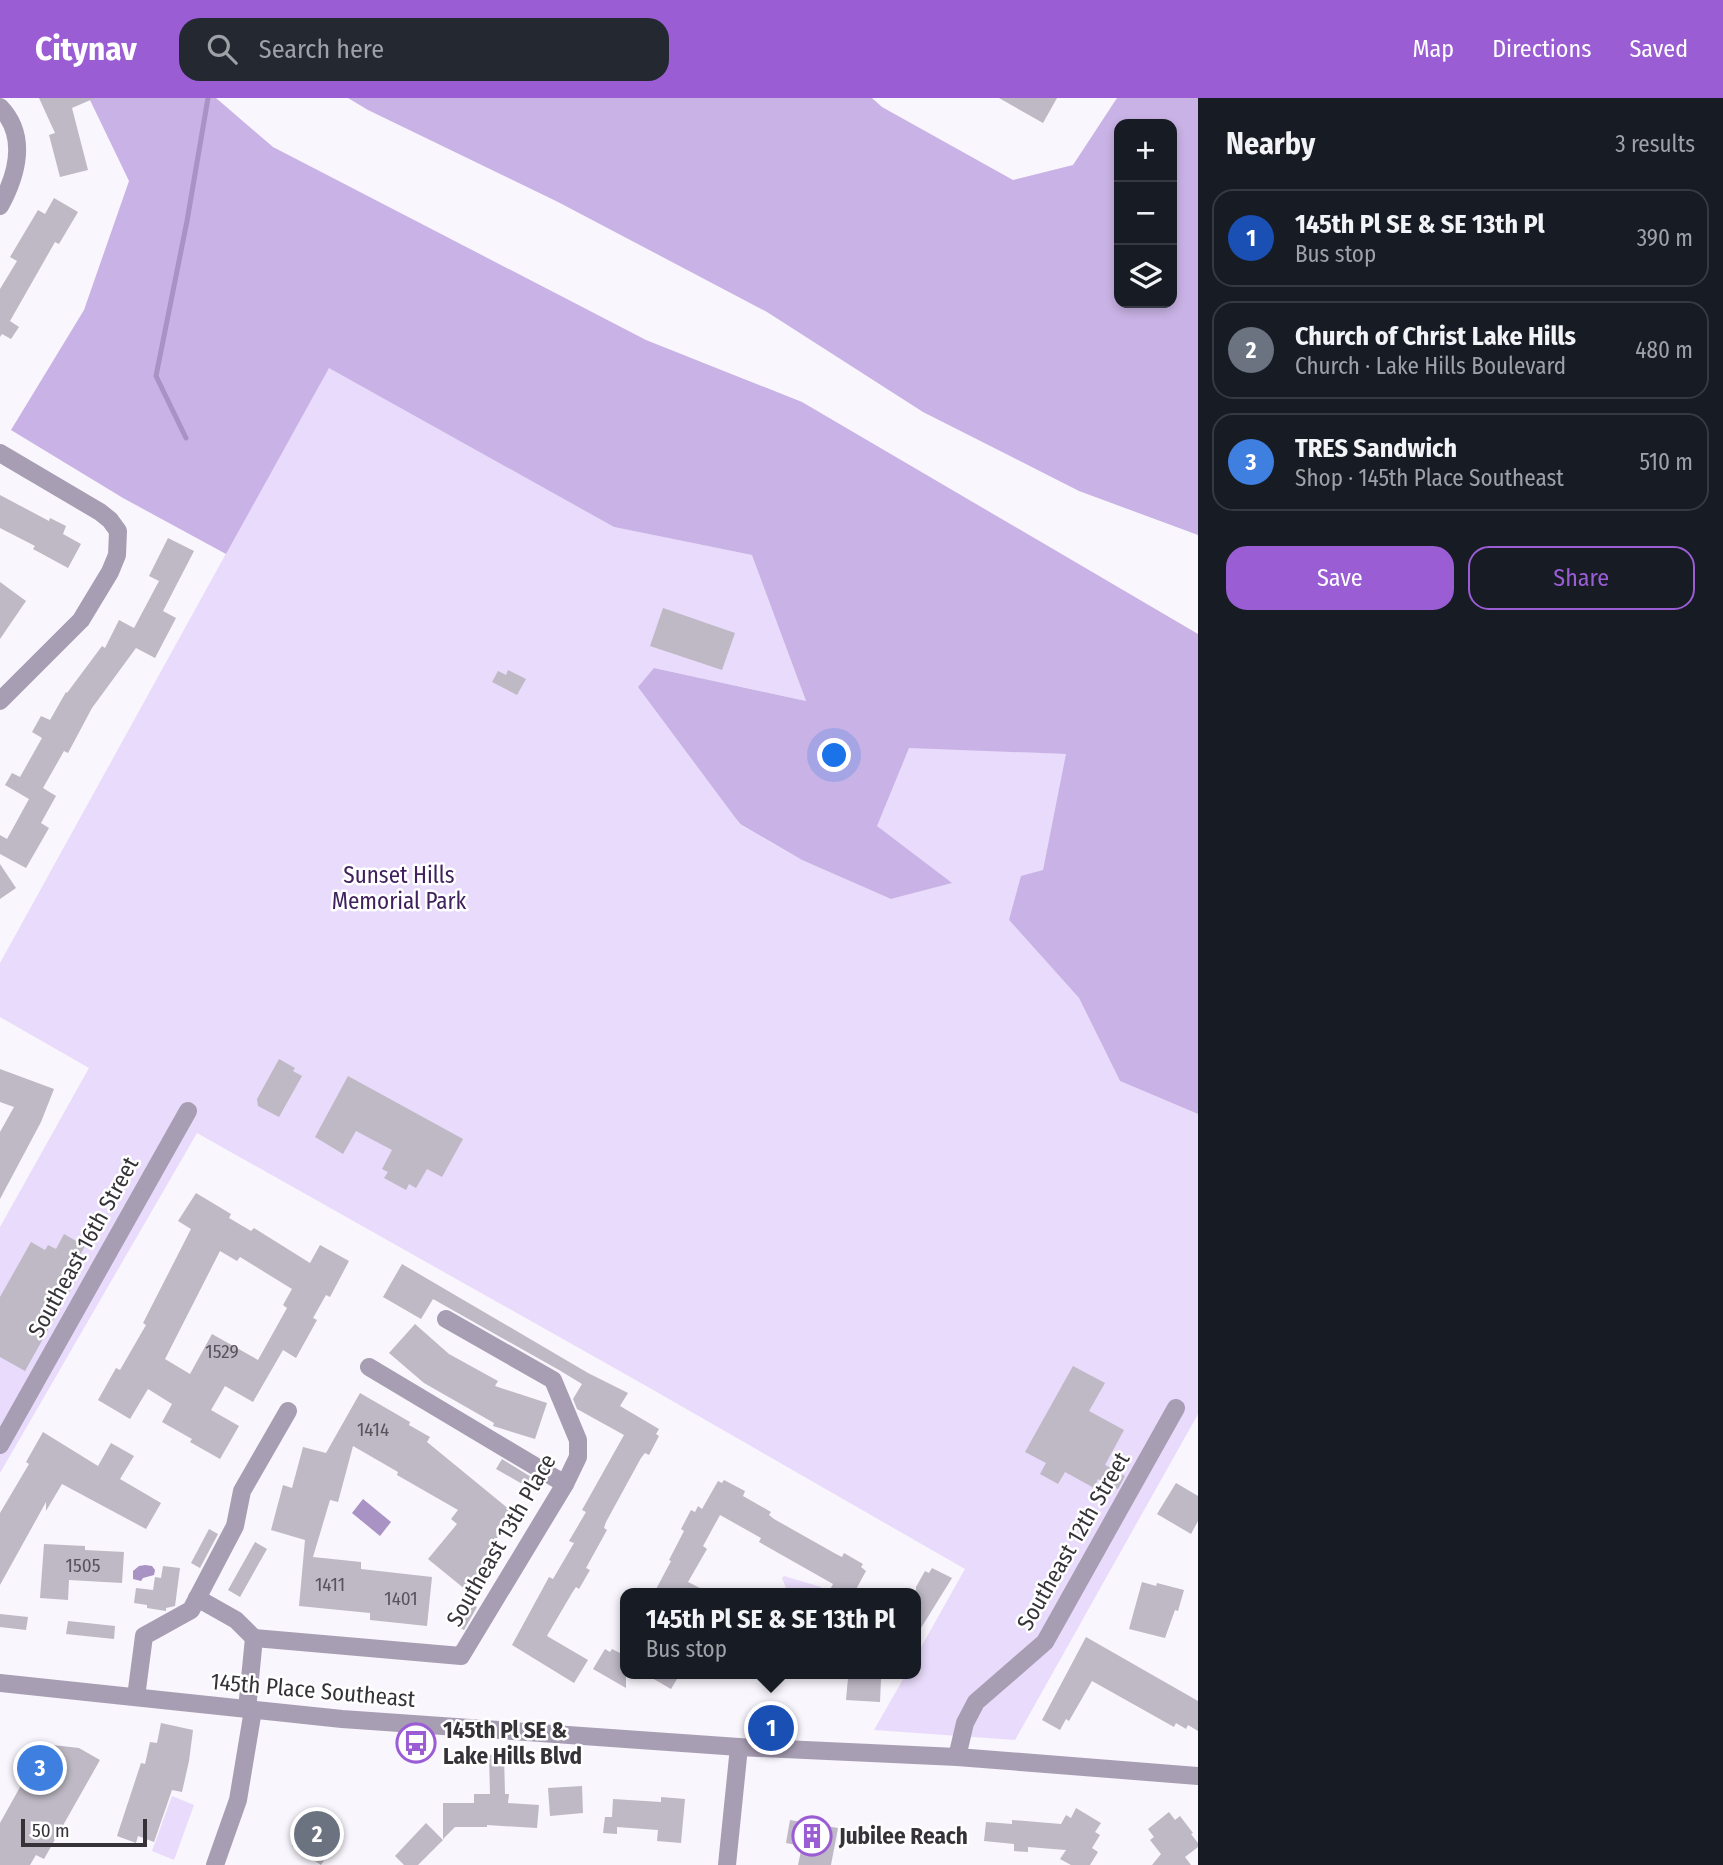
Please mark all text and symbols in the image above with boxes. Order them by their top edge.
search box [179,18,669,81]
text: Citynav [35,29,137,69]
icon: search [203,30,241,68]
text: Search here [259,34,384,65]
text: Map [1413,35,1454,63]
text: Directions [1492,35,1591,63]
text: Saved [1629,35,1688,63]
map controls [1114,119,1177,308]
button: + [1114,119,1177,182]
text: Nearby [1226,126,1315,162]
text: 3 results [1615,130,1695,158]
button: − [1114,182,1177,245]
text: 145th Pl SE & SE 13th Pl [1295,209,1545,240]
text: 1 [1246,224,1256,252]
text: 390 m [1637,224,1693,252]
text: Bus stop [1295,240,1376,268]
button: layers [1114,245,1177,308]
text: Church of Christ Lake Hills [1295,321,1576,352]
text: 2 [1246,336,1256,364]
text: 480 m [1635,336,1693,364]
text: Church · Lake Hills Boulevard [1295,352,1566,380]
text: TRES Sandwich [1295,433,1457,464]
text: 3 [1246,448,1256,476]
text: 510 m [1640,448,1693,476]
text: Shop · 145th Place Southeast [1295,464,1564,492]
button: Save [1226,546,1454,610]
button: Share [1468,546,1695,610]
your location [817,738,851,772]
park label: Sunset Hills Memorial Park [332,861,467,915]
street label: Southeast 16th Street [22,1151,144,1342]
house number: 1529 [205,1340,239,1363]
house number: 1414 [357,1418,389,1441]
street label: Southeast 12th Street [1011,1447,1136,1635]
street label: Southeast 13th Place [440,1449,562,1631]
house number: 1505 [66,1554,100,1577]
house number: 1411 [315,1573,345,1596]
house number: 1401 [384,1587,418,1610]
popup [620,1588,921,1679]
text: 145th Pl SE & SE 13th Pl [646,1604,895,1635]
text: Bus stop [646,1635,727,1663]
street label: 145th Place Southeast [210,1667,417,1713]
pin: 1 [748,1702,794,1754]
place label: 145th Pl SE & Lake Hills Blvd [443,1716,582,1770]
bus stop icon: 145th Pl SE & Lake Hills Blvd [395,1722,437,1764]
pin: 3 [17,1742,63,1794]
pin: 2 [294,1808,340,1860]
building icon: Jubilee Reach [791,1815,833,1857]
scale bar [21,1816,147,1848]
text: 50 m [32,1819,70,1842]
place label: Jubilee Reach [838,1822,968,1850]

